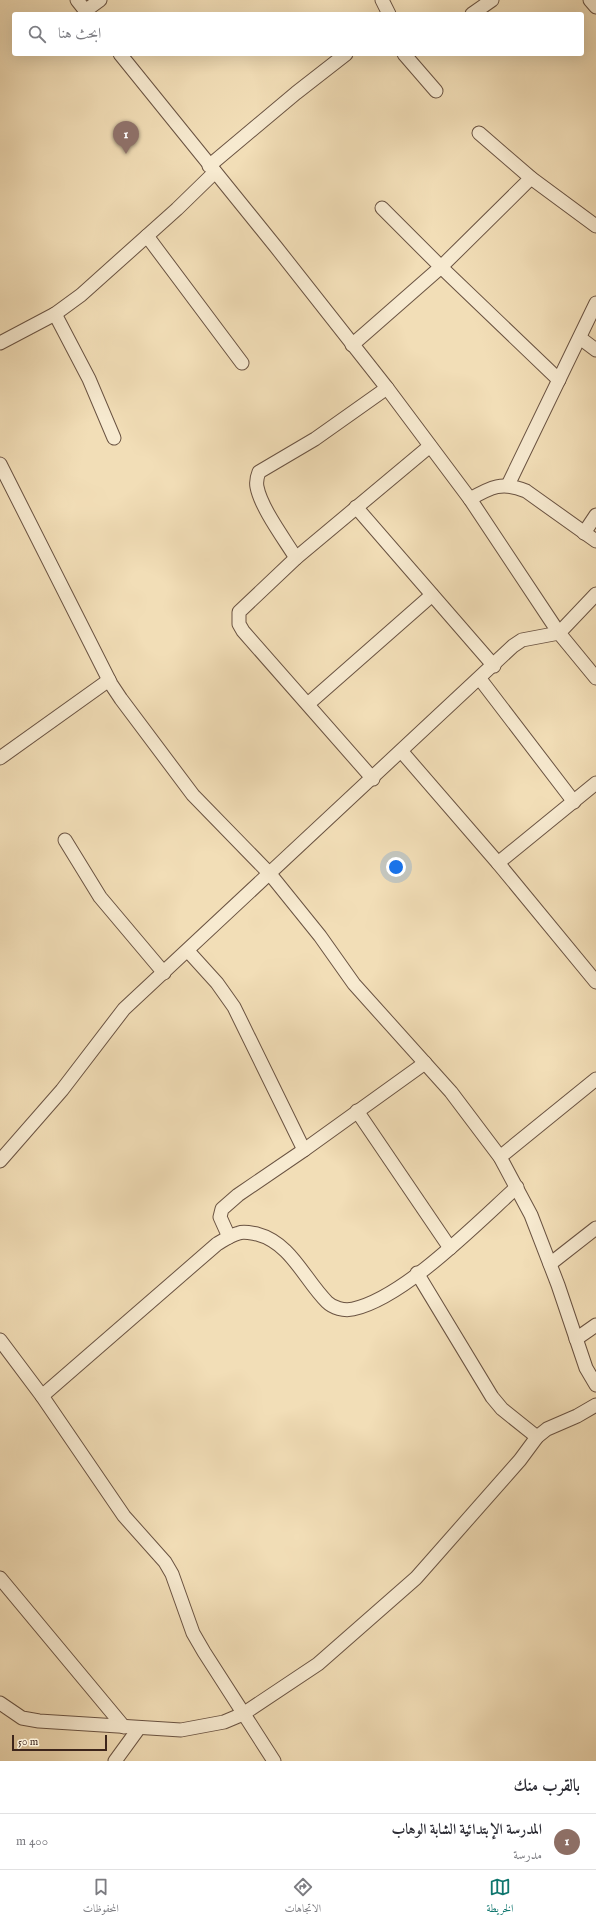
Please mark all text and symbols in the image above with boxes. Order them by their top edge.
search box [12,12,584,56]
icon: search [26,23,48,45]
text: ابحث هنا [58,24,101,43]
pin: 1 [113,121,139,154]
your location [386,857,406,877]
scale bar [12,1733,107,1752]
text: 50 m [18,1735,38,1749]
text: بالقرب منك [513,1776,580,1797]
text: المدرسة الإبتدائية الشابة الوهاب [391,1820,542,1839]
text: 400 m [16,1833,48,1850]
text: 1 [565,1833,569,1850]
text: مدرسة [513,1847,542,1864]
tab: المحفوظات [83,1876,119,1919]
tab: الاتجاهات [284,1876,321,1919]
tab: الخريطة [487,1876,513,1919]

